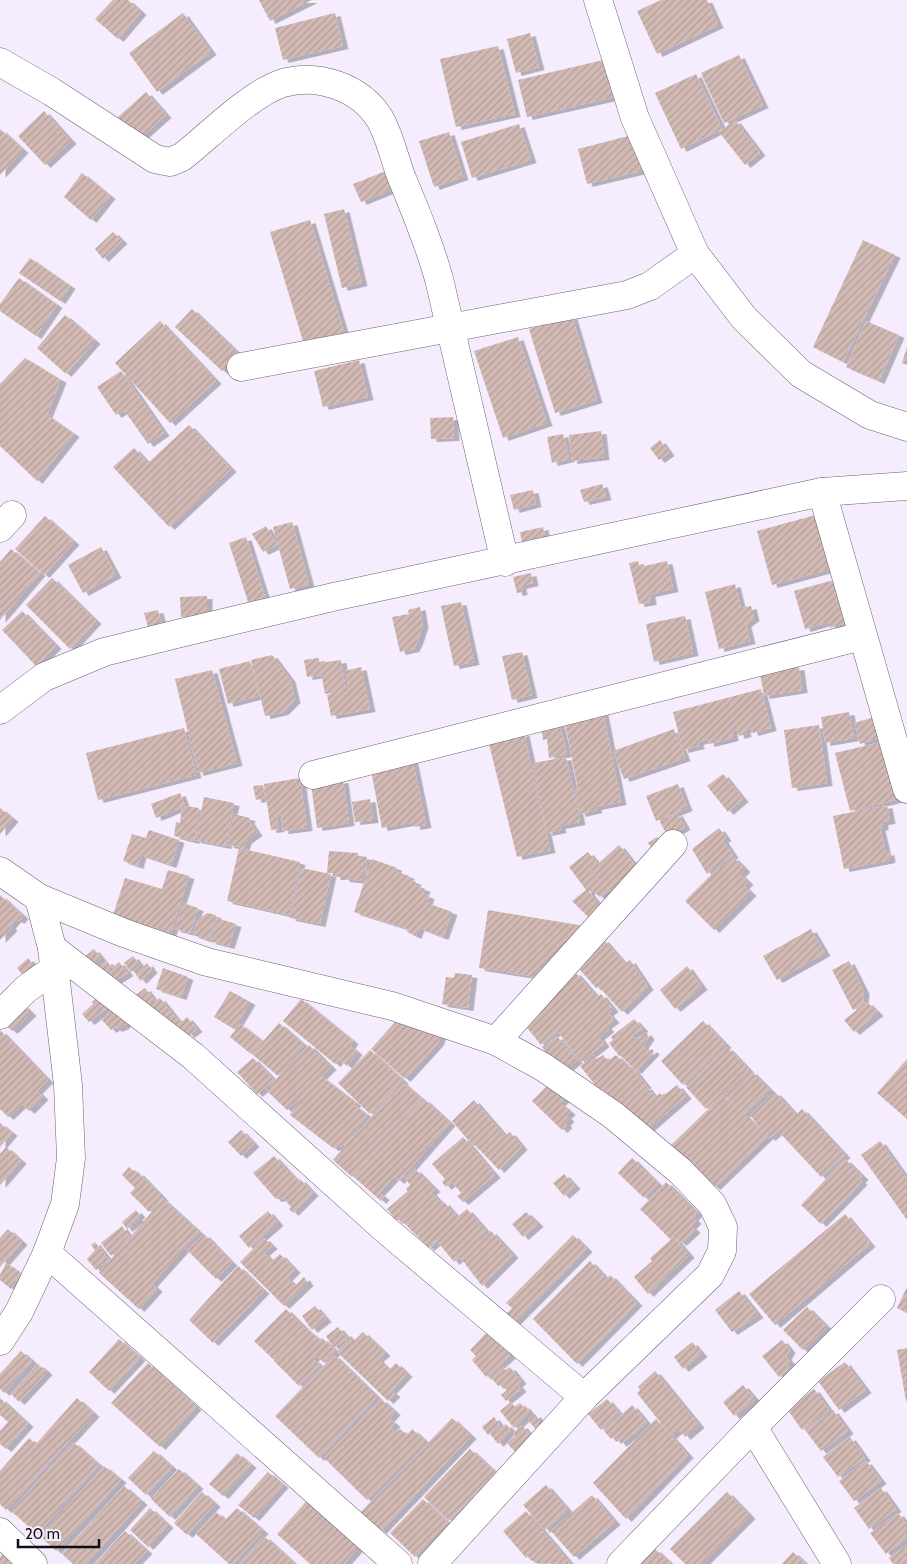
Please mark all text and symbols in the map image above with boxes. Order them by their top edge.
scale bar [18,1516,99,1548]
text: 20 m [25,1525,60,1543]

